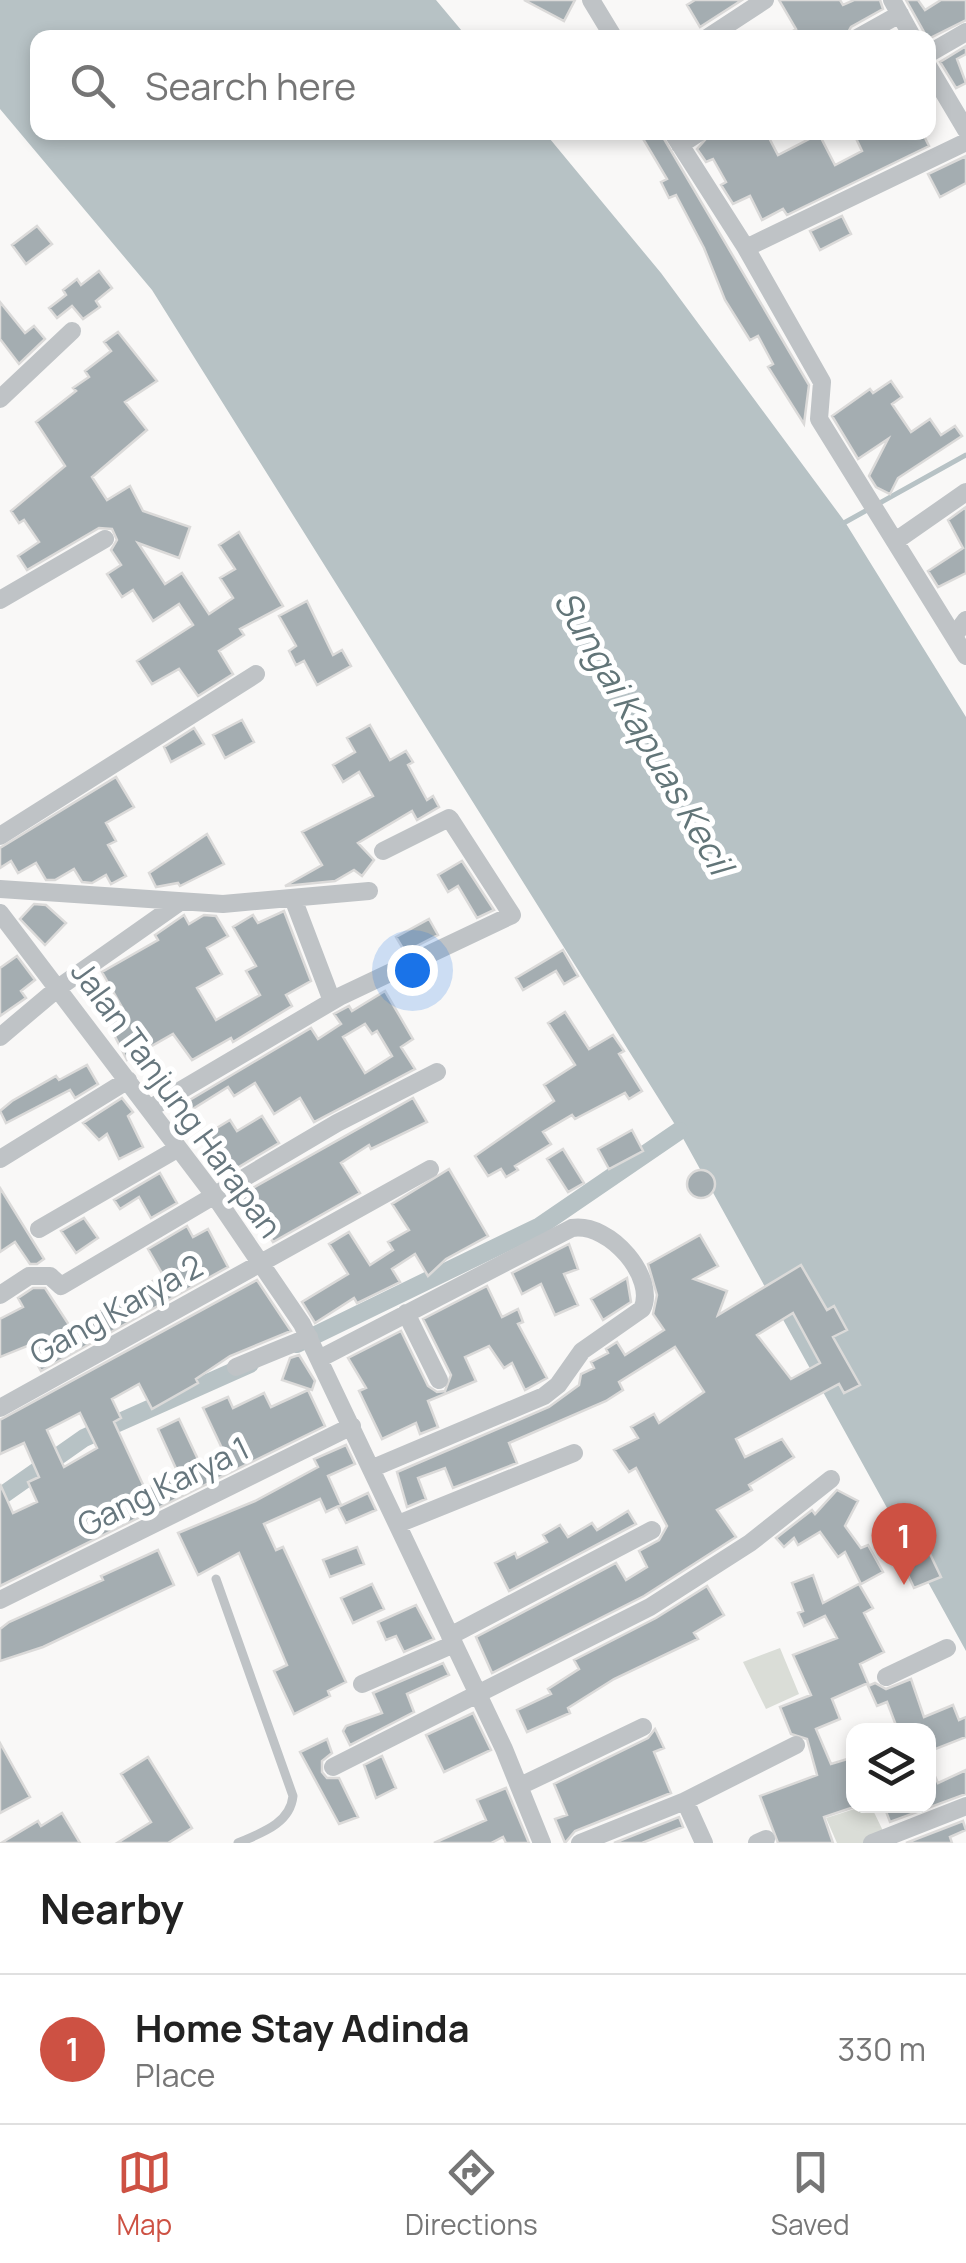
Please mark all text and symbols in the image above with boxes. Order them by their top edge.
search box [30,30,936,140]
icon: search [65,58,120,113]
text: Search here [145,59,356,111]
water label: Sungai Kapuas Kecil [543,581,747,886]
your location [387,945,438,996]
street label: Jalan Tanjung Harapan [62,952,292,1246]
street label: Gang Karya 2 [22,1243,210,1375]
street label: Gang Karya 1 [70,1426,256,1546]
pin: 1 [872,1502,936,1585]
map controls [846,1723,936,1813]
button: layers [846,1723,936,1813]
text: Nearby [40,1879,184,1937]
text: Home Stay Adinda [135,2001,470,2053]
text: 1 [65,2027,80,2071]
text: 330 m [838,2027,926,2071]
text: Place [135,2053,216,2097]
tab: Map [116,2145,172,2243]
tab: Directions [405,2145,538,2243]
tab: Saved [771,2145,850,2243]

